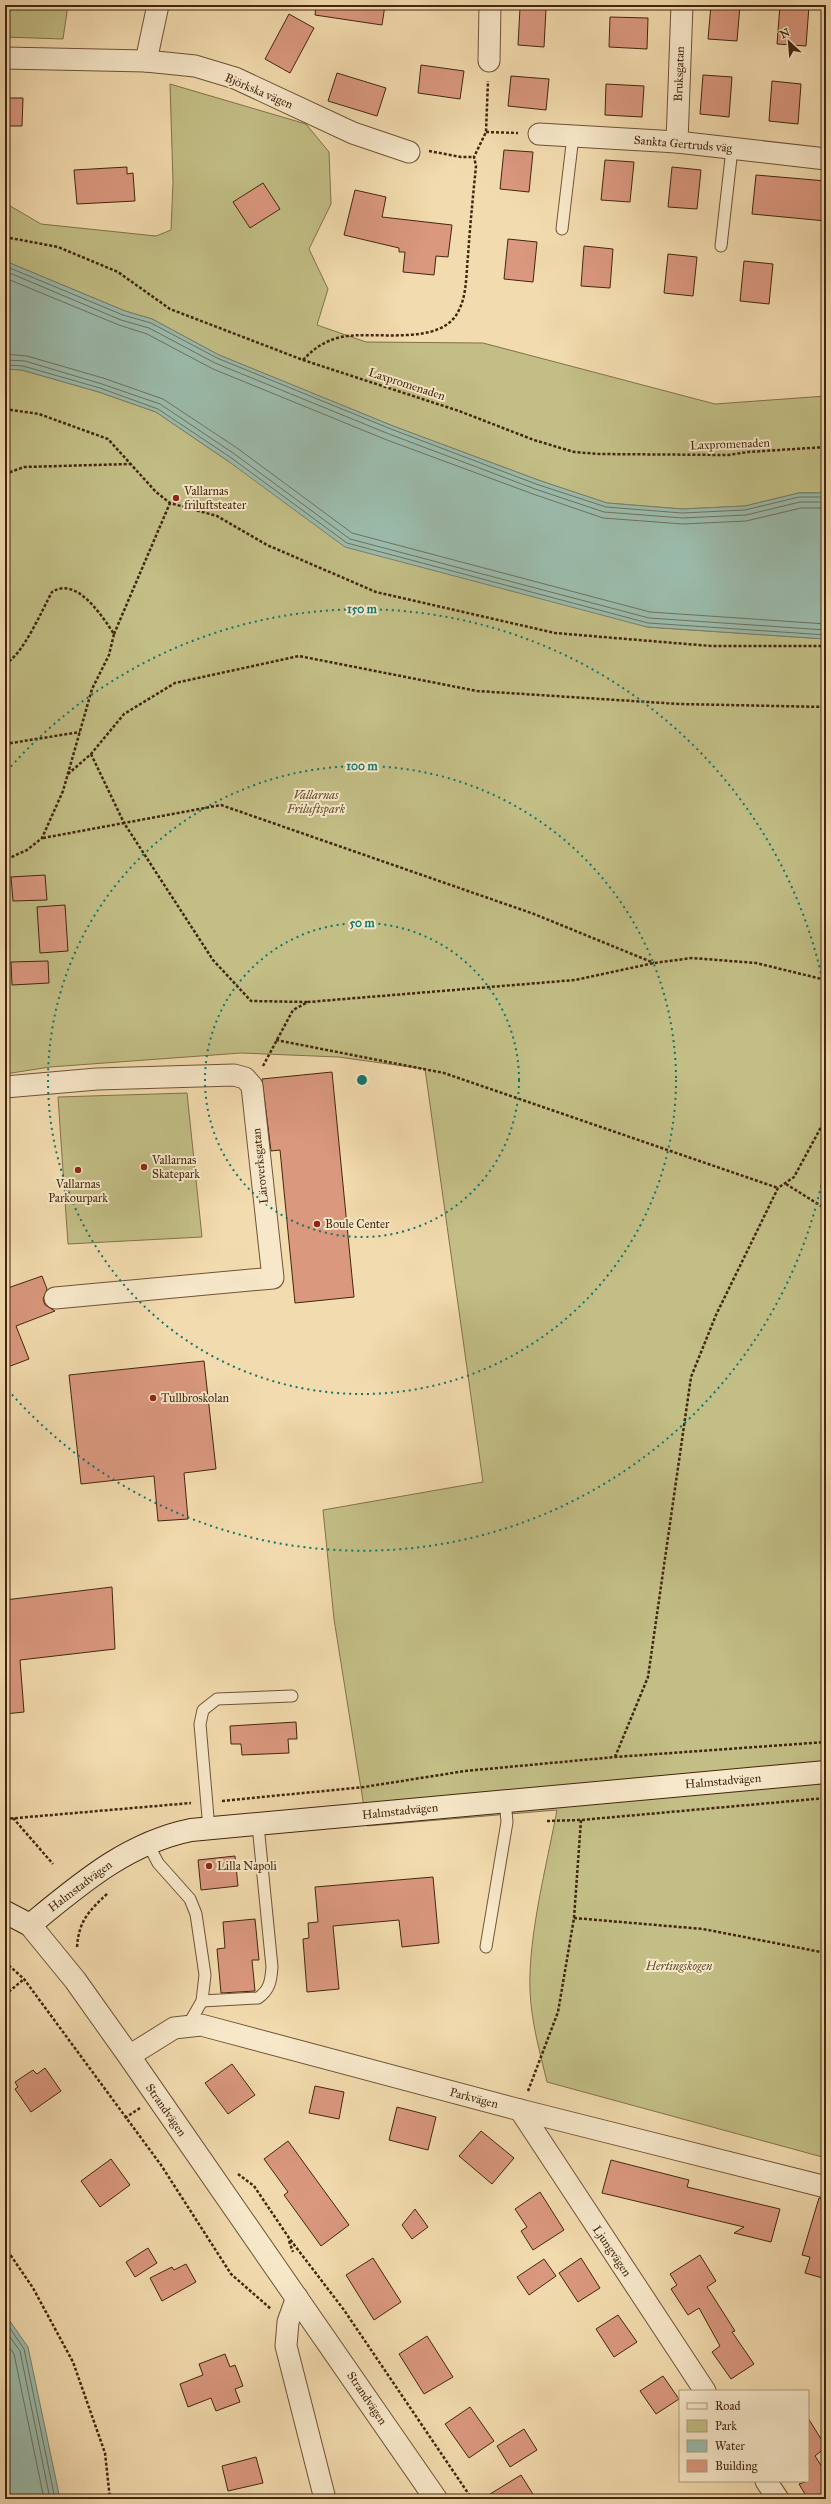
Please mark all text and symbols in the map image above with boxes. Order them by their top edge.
north arrow [769,22,809,62]
text: N [778,25,792,41]
street label: Bruksgatan [671,46,688,102]
street label: Björkska vägen [223,70,296,113]
street label: Sankta Gertruds väg [633,133,733,156]
street label: Laxpromenaden [367,365,448,403]
street label: Laxpromenaden [690,436,771,452]
place label: Vallarnas friluftsteater [183,484,247,512]
marker: Vallarnas friluftsteater [171,493,181,503]
text: 150 m [347,602,378,616]
text: 100 m [346,759,379,773]
park label: Vallarnas Friluftspark [286,788,346,817]
text: 50 m [349,916,376,930]
centre of rings [355,1073,369,1087]
street label: Läroverksgatan [249,1127,272,1204]
place label: Vallarnas Skatepark [151,1153,200,1181]
marker: Vallarnas Skatepark [139,1162,149,1172]
marker: Vallarnas Parkourpark [73,1165,83,1175]
place label: Vallarnas Parkourpark [48,1177,108,1205]
place label: Boule Center [325,1217,390,1231]
marker: Boule Center [312,1219,322,1229]
place label: Tullbroskolan [161,1391,229,1405]
marker: Tullbroskolan [148,1393,158,1403]
street label: Halmstadvägen [684,1771,762,1792]
street label: Halmstadvägen [361,1800,439,1823]
street label: Halmstadvägen [45,1857,116,1915]
place label: Lilla Napoli [217,1859,278,1873]
marker: Lilla Napoli [204,1861,214,1871]
park label: Hertingskogen [645,1959,713,1973]
street label: Strandvägen [142,2081,190,2140]
street label: Parkvägen [448,2085,500,2112]
street label: Ljungvägen [589,2223,634,2280]
street label: Strandvägen [343,2369,390,2428]
legend [679,2390,809,2482]
text: Road [715,2399,741,2413]
text: Park [715,2419,737,2433]
text: Water [715,2439,745,2453]
text: Building [715,2459,758,2474]

